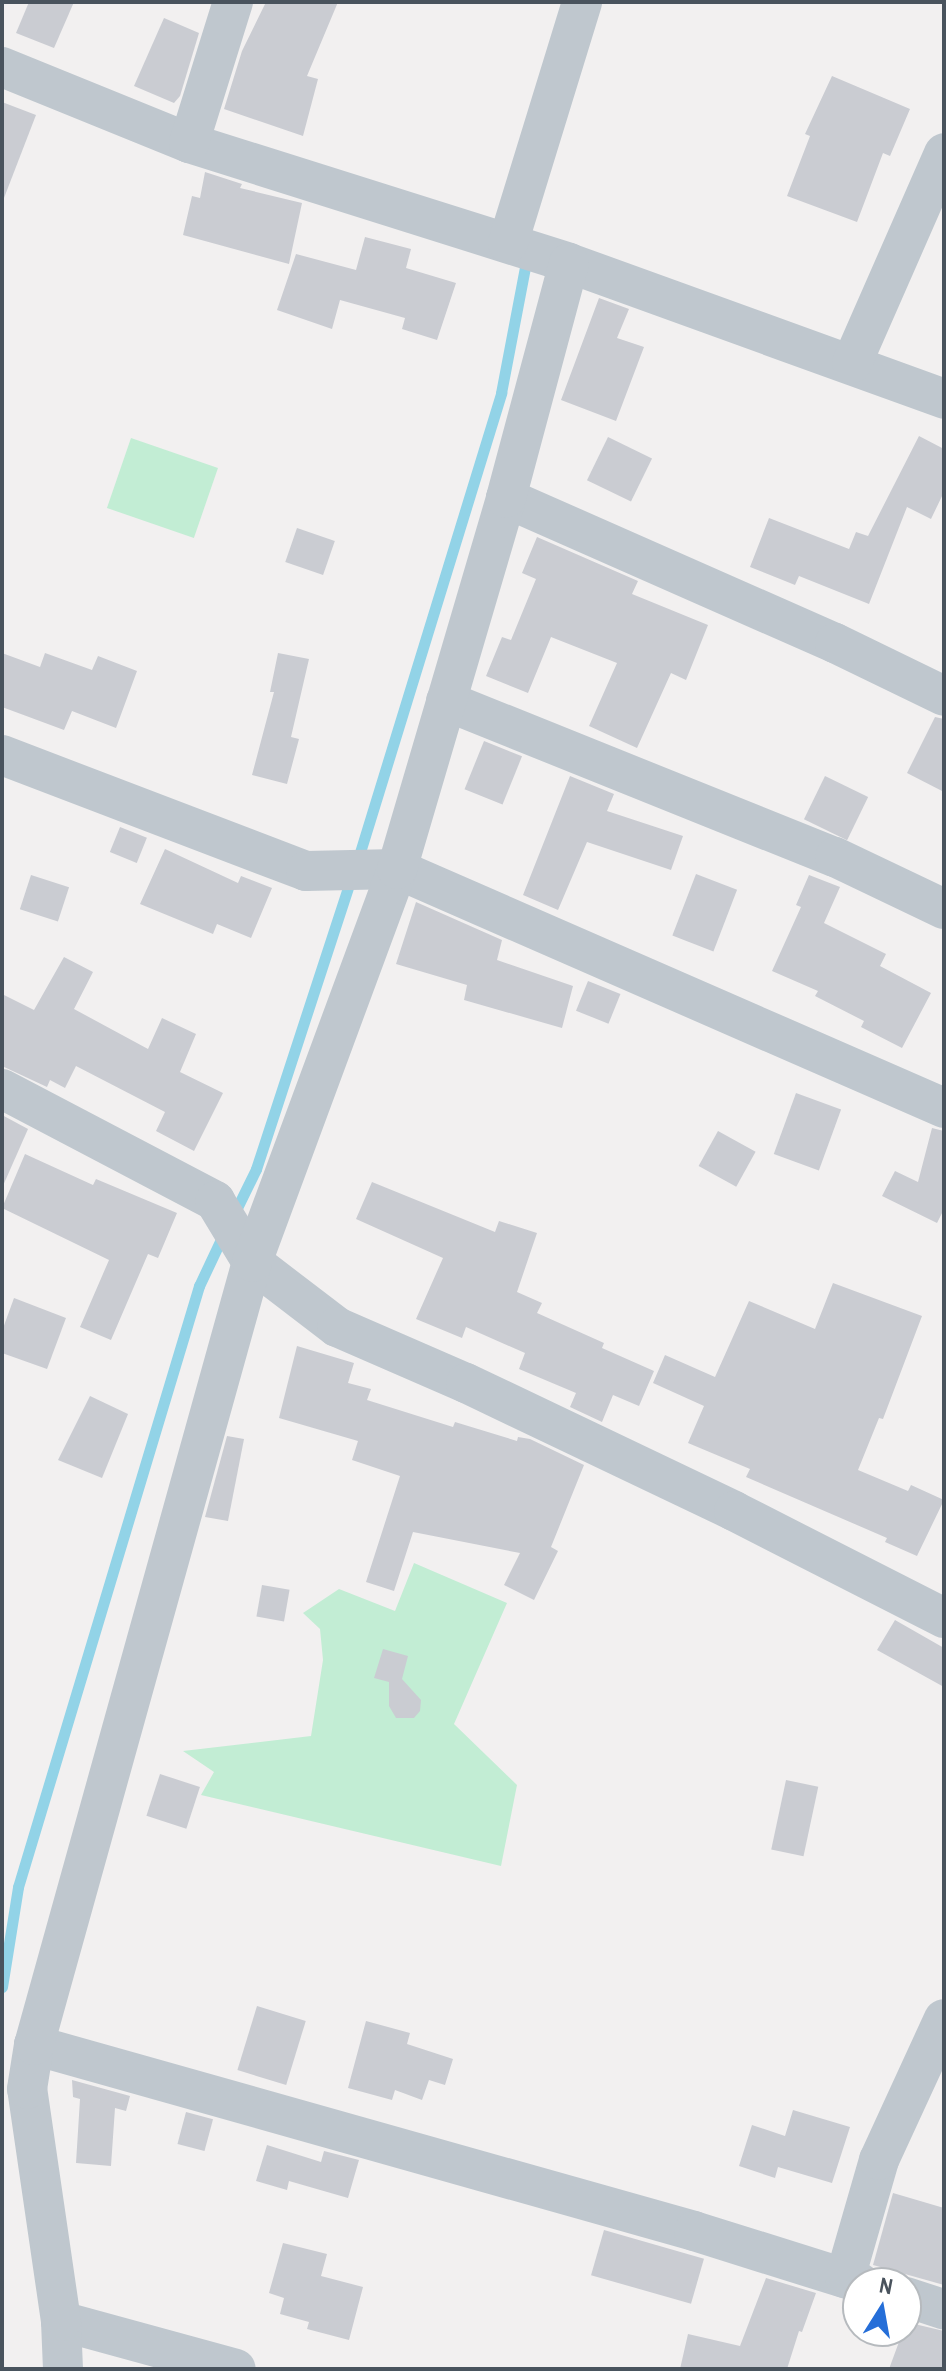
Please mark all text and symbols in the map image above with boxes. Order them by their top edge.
north arrow [842,2267,922,2347]
text: N [877,2269,895,2301]

